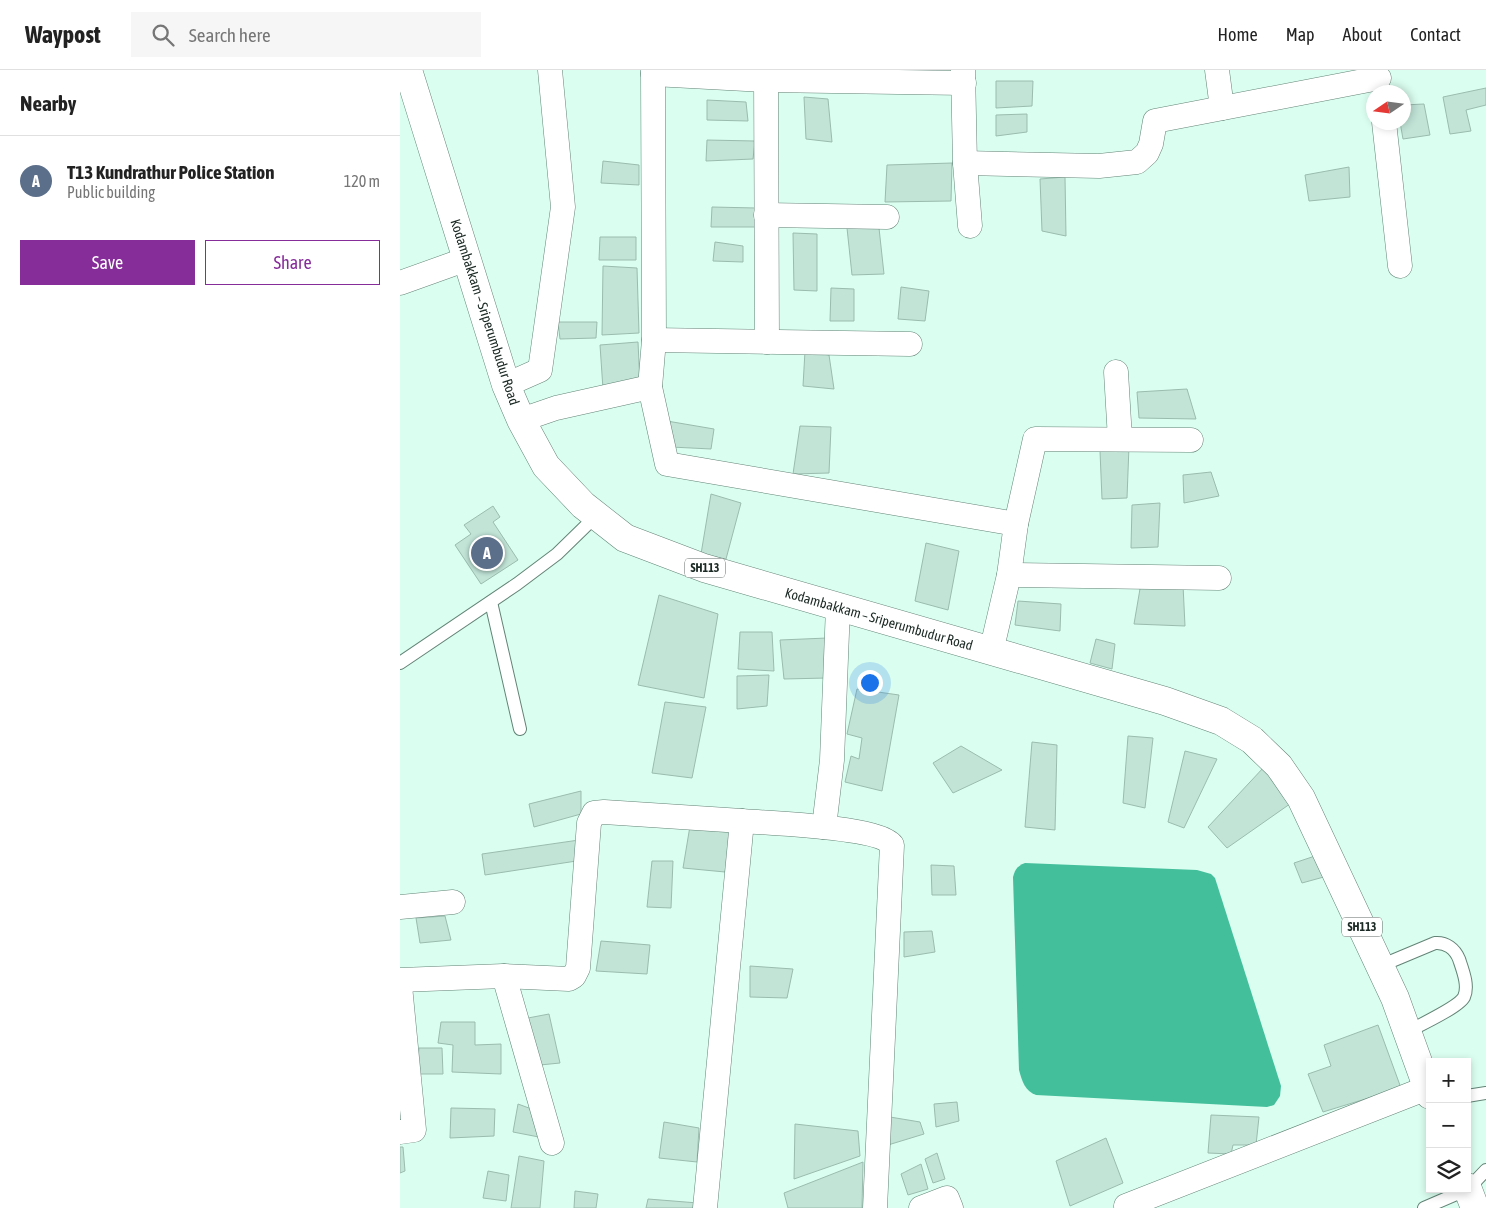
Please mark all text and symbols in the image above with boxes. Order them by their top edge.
search box [131,12,481,57]
text: Waypost [25,21,101,48]
icon: search [149,21,177,49]
text: Search here [189,24,271,46]
text: Home [1218,24,1258,45]
text: Map [1286,24,1315,45]
text: About [1343,24,1382,45]
text: Contact [1410,24,1461,45]
north arrow [1366,85,1411,130]
text: Nearby [20,91,76,115]
text: T13 Kundrathur Police Station [67,161,274,183]
text: A [32,172,40,190]
text: 120 m [344,172,380,190]
text: Public building [67,183,155,201]
street label: Kodambakkam – Sriperumbudur Road [447,217,523,407]
button: Save [20,240,195,285]
button: Share [205,240,380,285]
pin: A [471,534,503,572]
road number: SH113 [685,558,725,578]
street label: Kodambakkam – Sriperumbudur Road [783,584,975,654]
your location [857,670,883,696]
road number: SH113 [1342,918,1382,936]
map controls [1426,1058,1471,1193]
button: + [1426,1058,1471,1103]
button: − [1426,1103,1471,1148]
button: layers [1426,1148,1471,1193]

